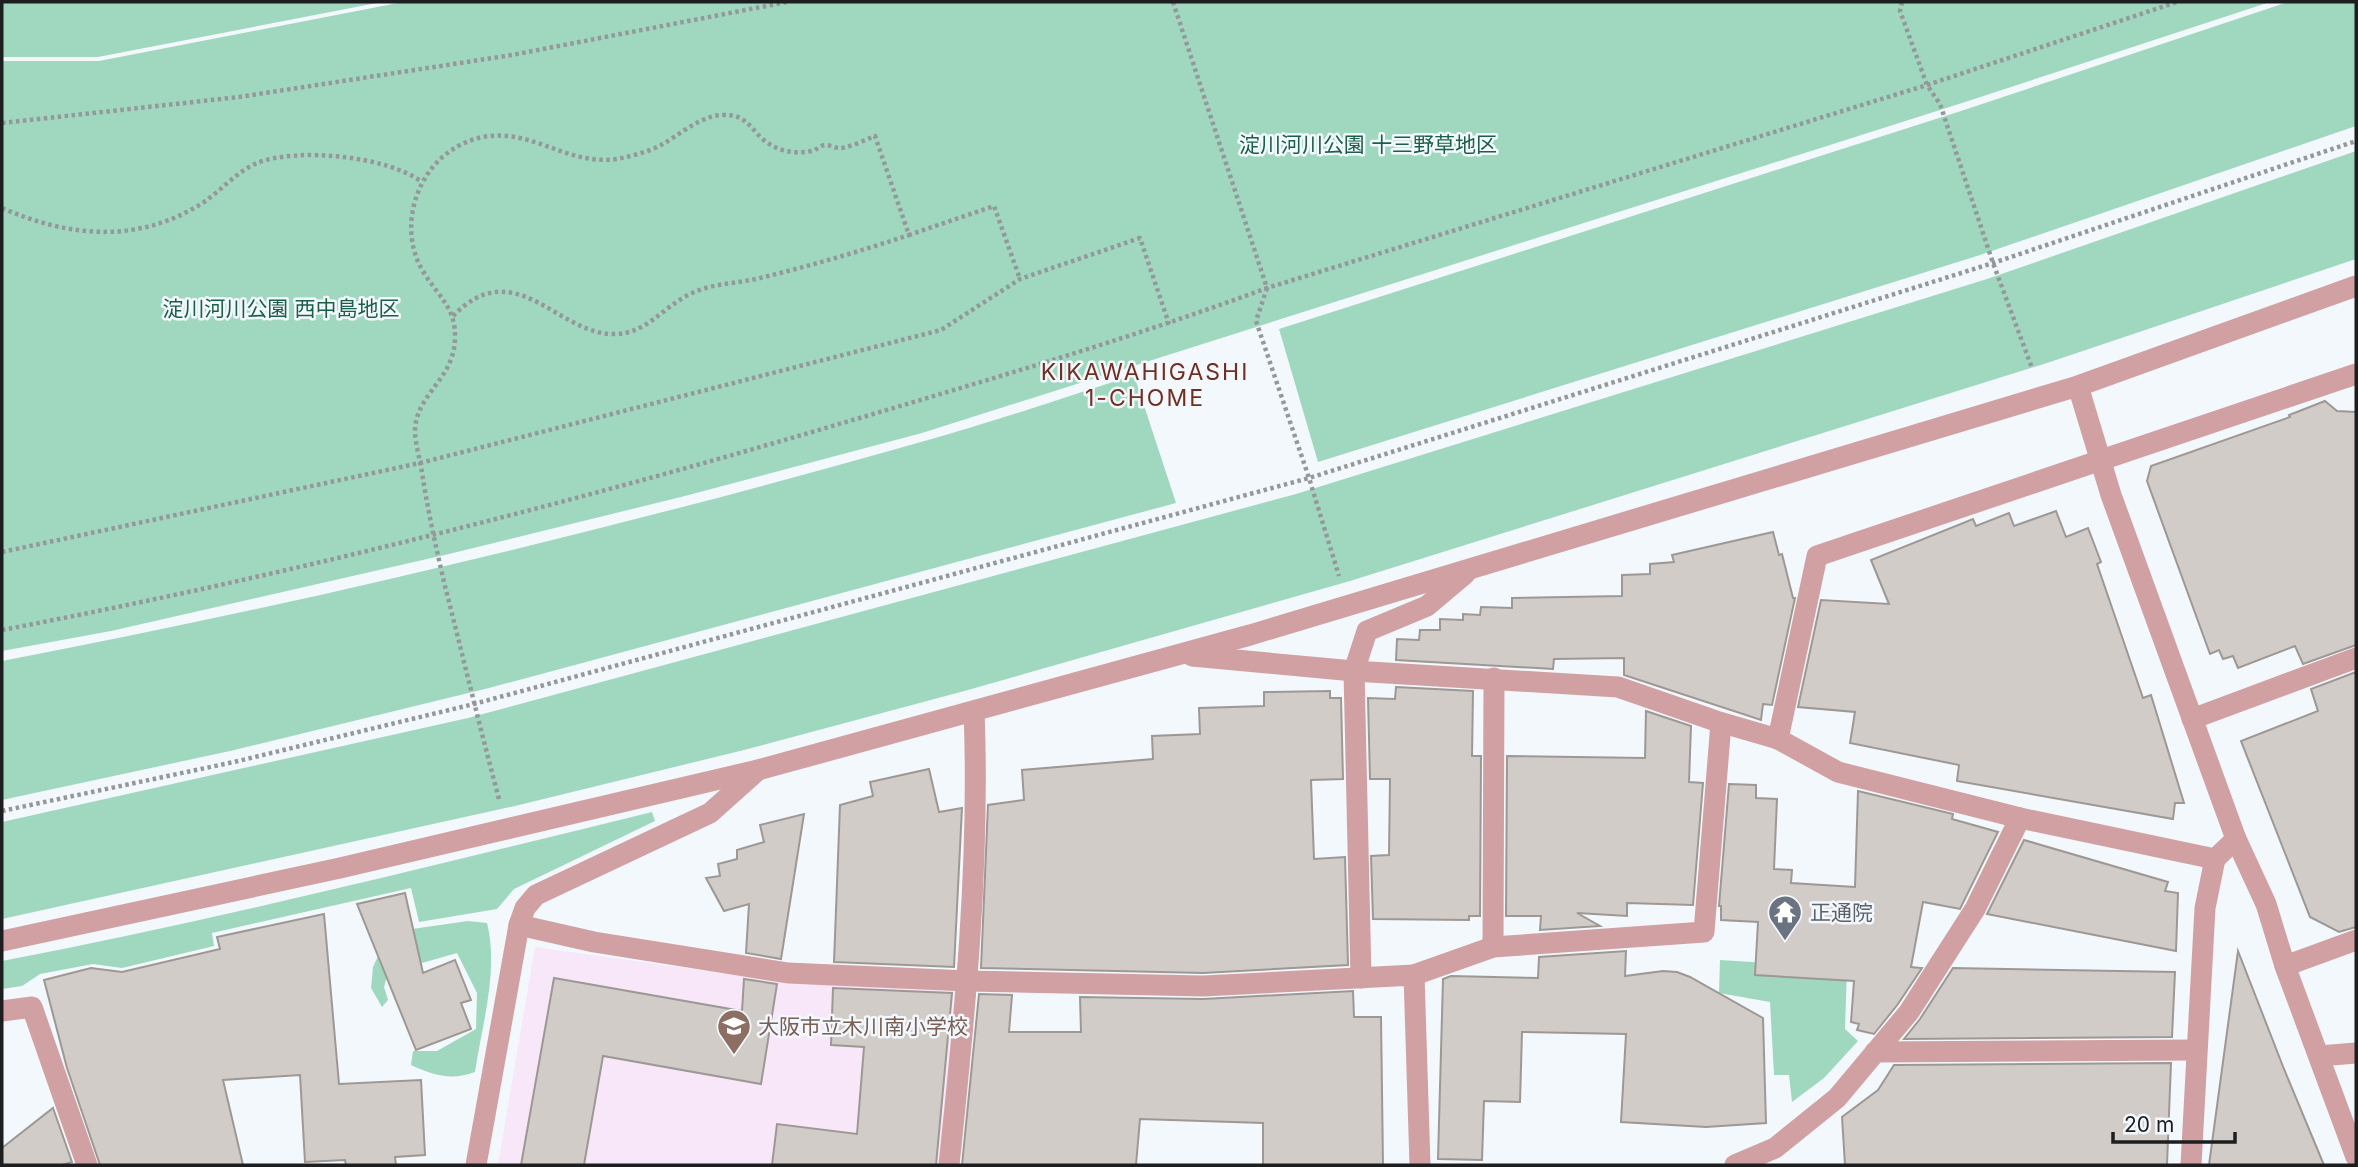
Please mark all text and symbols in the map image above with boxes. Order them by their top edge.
park label: 淀川河川公園 十三野草地区 [1239,132,1497,157]
park label: 淀川河川公園 西中島地区 [163,296,399,321]
district label: KIKAWAHIGASHI 1-CHOME [1041,358,1249,412]
temple icon: 正通院 [1766,893,1804,942]
place label: 正通院 [1810,900,1873,925]
school or university icon: 大阪市立木川南小学校 [715,1007,753,1056]
place label: 大阪市立木川南小学校 [758,1014,968,1039]
scale bar [2113,1100,2236,1144]
text: 20 m [2124,1112,2174,1137]

